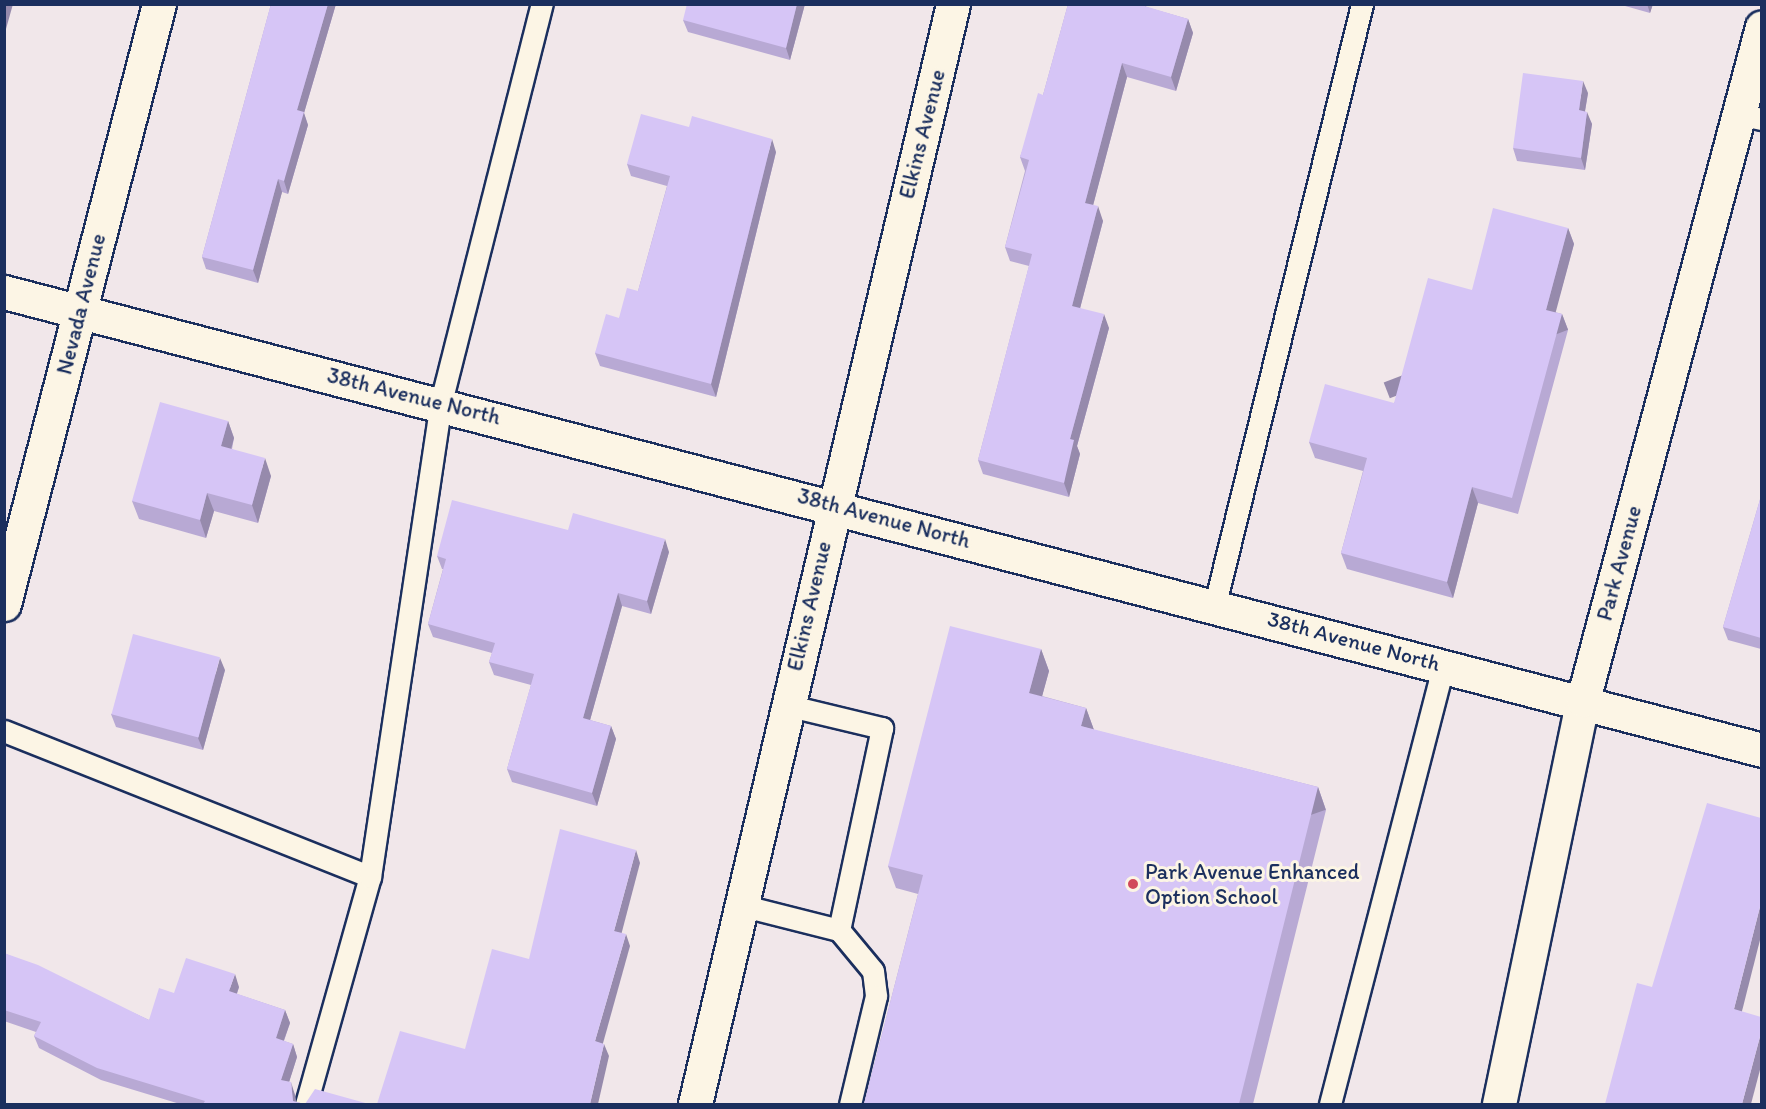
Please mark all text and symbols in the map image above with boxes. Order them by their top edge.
street label: Elkins Avenue [893,67,951,201]
street label: Nevada Avenue [51,231,111,377]
street label: 38th Avenue North [325,362,503,430]
street label: 38th Avenue North [795,482,973,554]
street label: Park Avenue [1591,503,1647,623]
street label: Elkins Avenue [781,539,837,673]
street label: 38th Avenue North [1265,605,1443,677]
place label: Park Avenue Enhanced Option School [1145,858,1359,909]
marker: Park Avenue Enhanced Option School [1126,877,1140,891]

